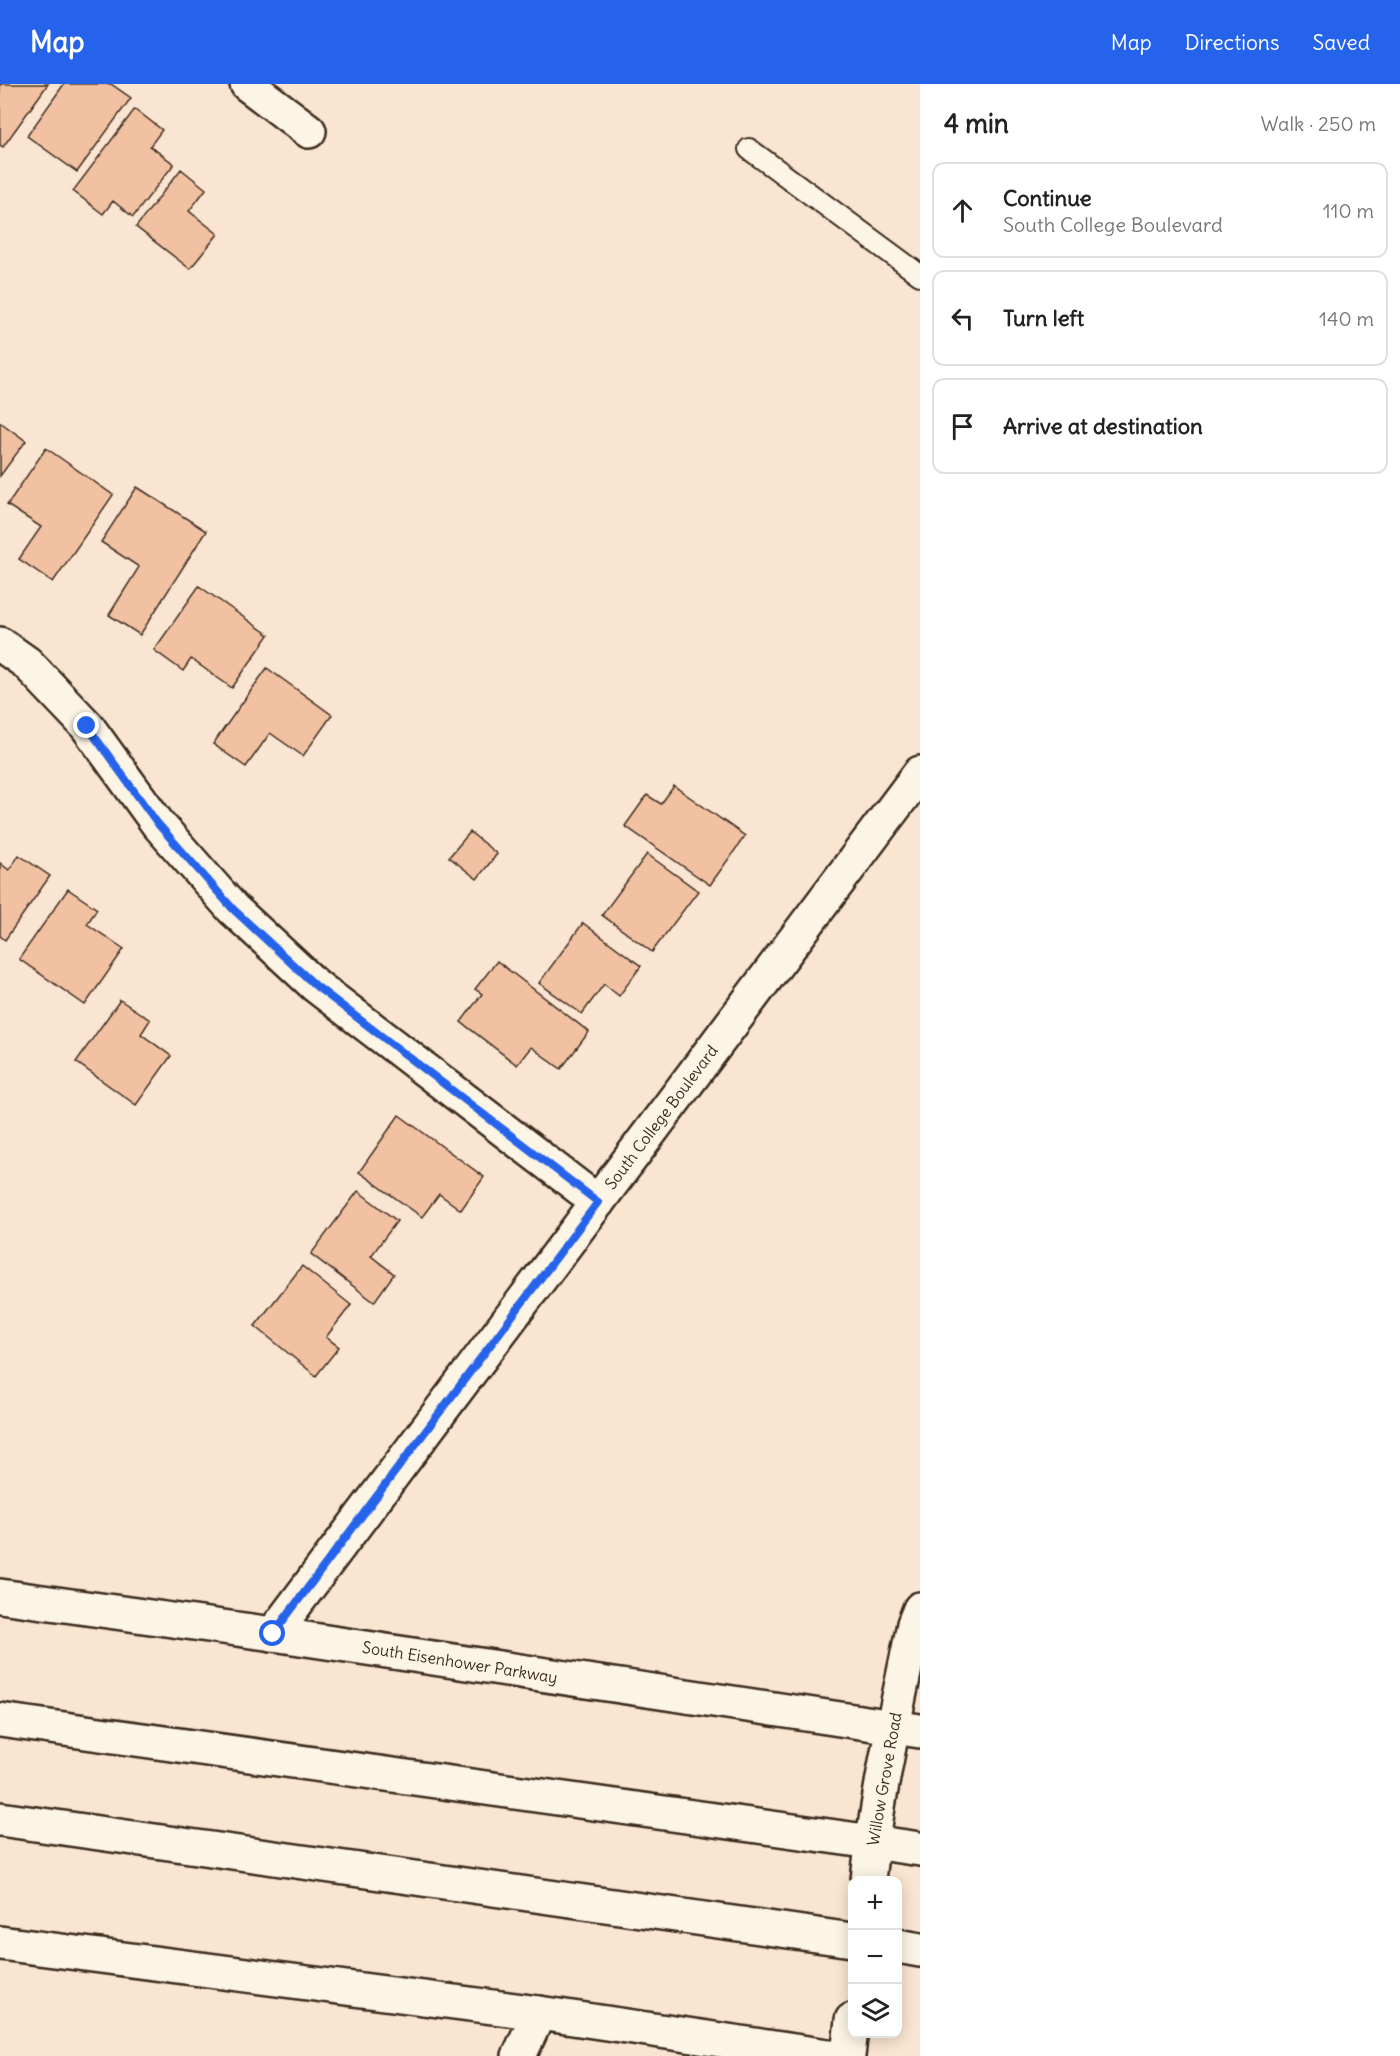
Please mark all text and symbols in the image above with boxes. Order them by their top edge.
text: Map [30,24,84,60]
text: Map [1111,29,1152,56]
text: Directions [1185,29,1279,56]
text: Saved [1312,29,1370,56]
text: 4 min [944,107,1009,140]
text: Walk · 250 m [1261,111,1376,136]
text: Continue [1003,184,1092,212]
icon: ahead [946,194,979,227]
text: 110 m [1323,198,1374,223]
text: South College Boulevard [1003,212,1223,237]
icon: left [946,302,979,335]
text: Turn left [1003,304,1084,332]
text: 140 m [1319,306,1374,331]
icon: arrive [946,410,979,443]
text: Arrive at destination [1003,412,1203,440]
route end [73,712,99,738]
street label: South College Boulevard [600,1041,722,1193]
route start [259,1620,285,1646]
street label: South Eisenhower Parkway [361,1637,559,1687]
street label: Willow Grove Road [862,1711,906,1847]
map controls [848,1876,902,2038]
button: + [848,1876,902,1930]
button: − [848,1930,902,1984]
button: layers [848,1984,902,2038]

